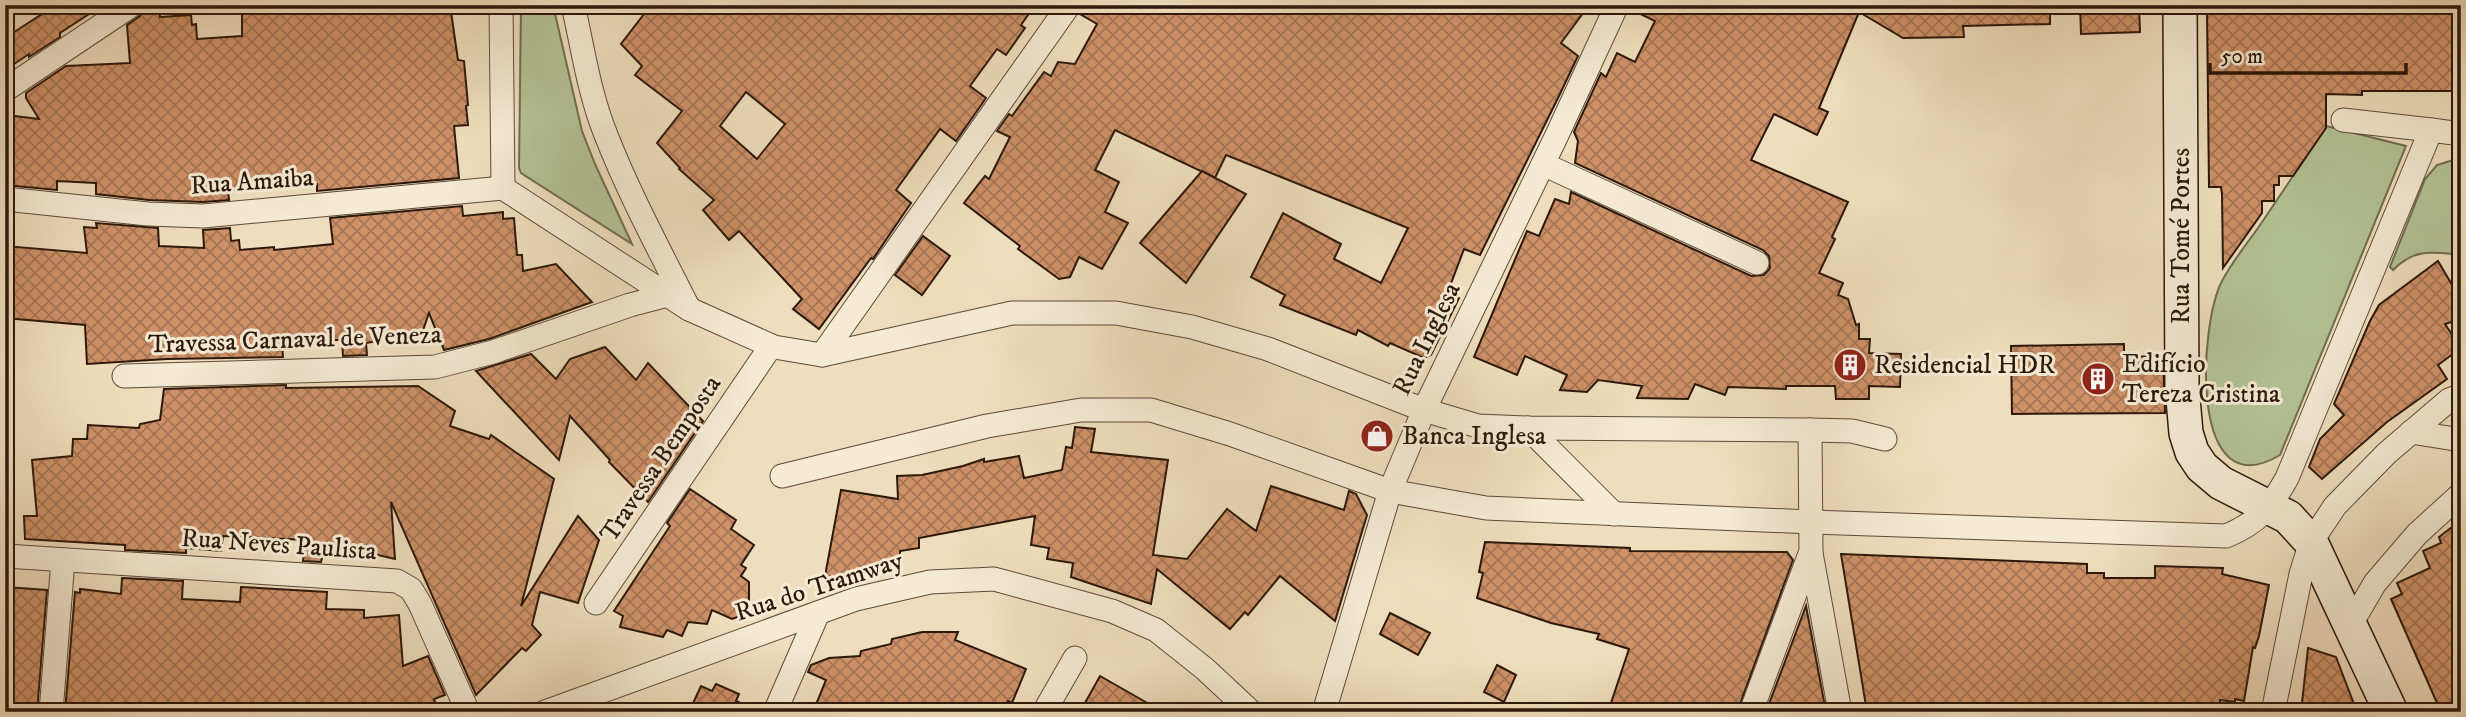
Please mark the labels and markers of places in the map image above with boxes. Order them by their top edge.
building icon: Residencial HDR [1831,346,1869,384]
place label: Edifício Tereza Cristina [2122,348,2280,411]
place label: Residencial HDR [1874,349,2055,382]
building icon: Edifício Tereza Cristina [2079,360,2117,398]
shop icon: Banca Inglesa [1358,417,1396,455]
place label: Banca Inglesa [1402,420,1546,453]

